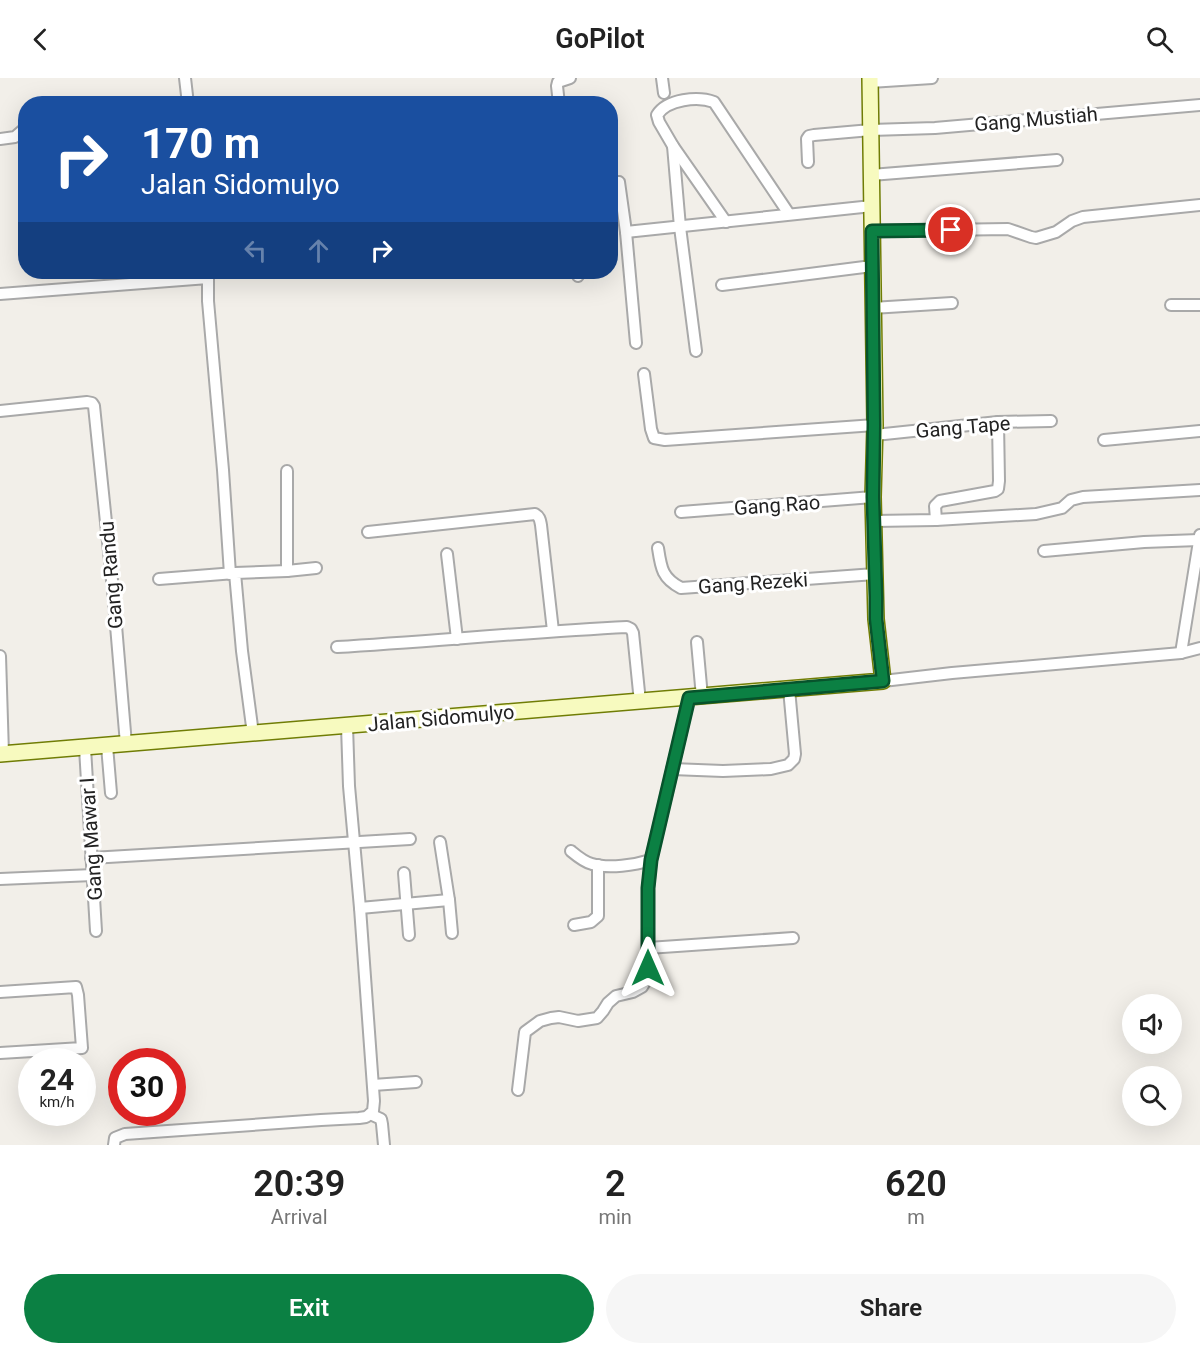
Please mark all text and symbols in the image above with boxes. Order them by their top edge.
icon: back [24,23,57,56]
text: GoPilot [555,23,645,55]
icon: search [1143,23,1176,56]
street label: Gang Mustiah [973,102,1099,136]
text: 170 m [141,119,260,168]
icon: right [42,120,120,198]
text: Jalan Sidomulyo [141,169,340,201]
pin [925,204,976,255]
icon: arrive [934,213,967,246]
icon: left [239,234,272,267]
icon: ahead [302,234,335,267]
icon: right [365,234,398,267]
street label: Gang Tape [915,411,1011,443]
street label: Gang Rao [733,490,821,520]
street label: Gang Randu [94,520,128,630]
street label: Gang Rezeki [697,567,809,599]
street label: Jalan Sidomulyo [367,700,515,736]
street label: Gang Mawar I [75,777,107,901]
position arrow [616,936,680,1000]
map controls [1122,994,1182,1126]
button: sound [1122,994,1182,1054]
speed limit sign: 30 [108,1048,186,1126]
text: 24 [40,1062,74,1097]
button: search [1122,1066,1182,1126]
text: km/h [39,1093,75,1111]
text: 20:39 [253,1163,345,1205]
text: 2 [605,1163,625,1205]
text: 620 [885,1163,947,1205]
text: Arrival [271,1205,328,1229]
text: min [598,1205,632,1229]
text: m [907,1205,925,1229]
button: Exit [24,1274,594,1343]
button: Share [606,1274,1176,1343]

